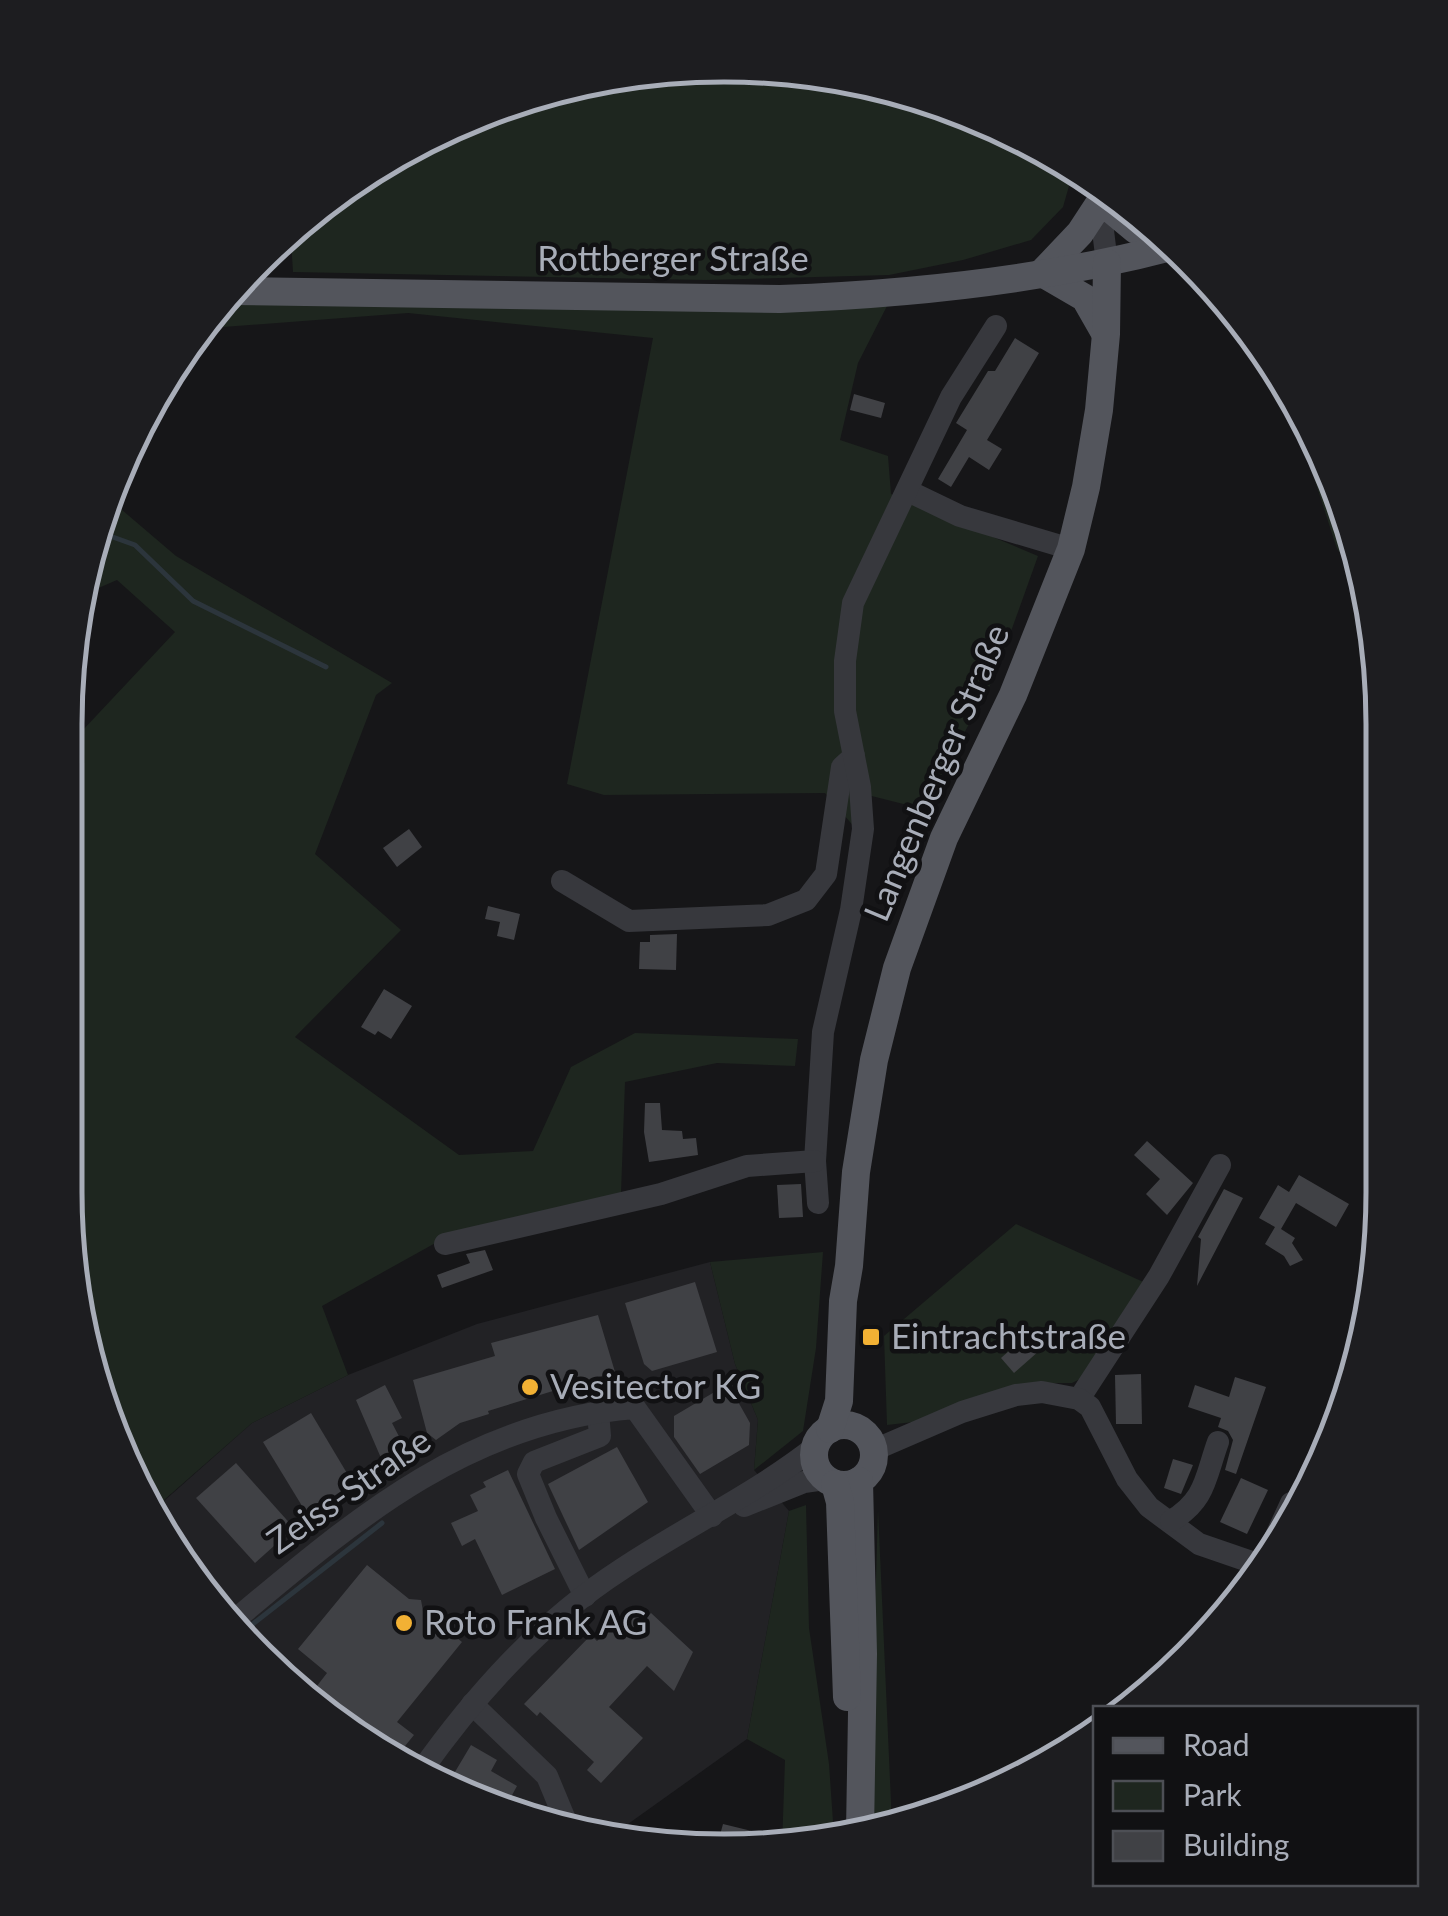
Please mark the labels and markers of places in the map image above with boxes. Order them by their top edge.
place label: Eintrachtstraße [891,1314,1126,1356]
marker: Eintrachtstraße [860,1326,882,1348]
place label: Vesitector KG [550,1364,761,1406]
marker: Vesitector KG [519,1376,541,1398]
place label: Roto Frank AG [424,1600,647,1642]
marker: Roto Frank AG [393,1612,415,1634]

